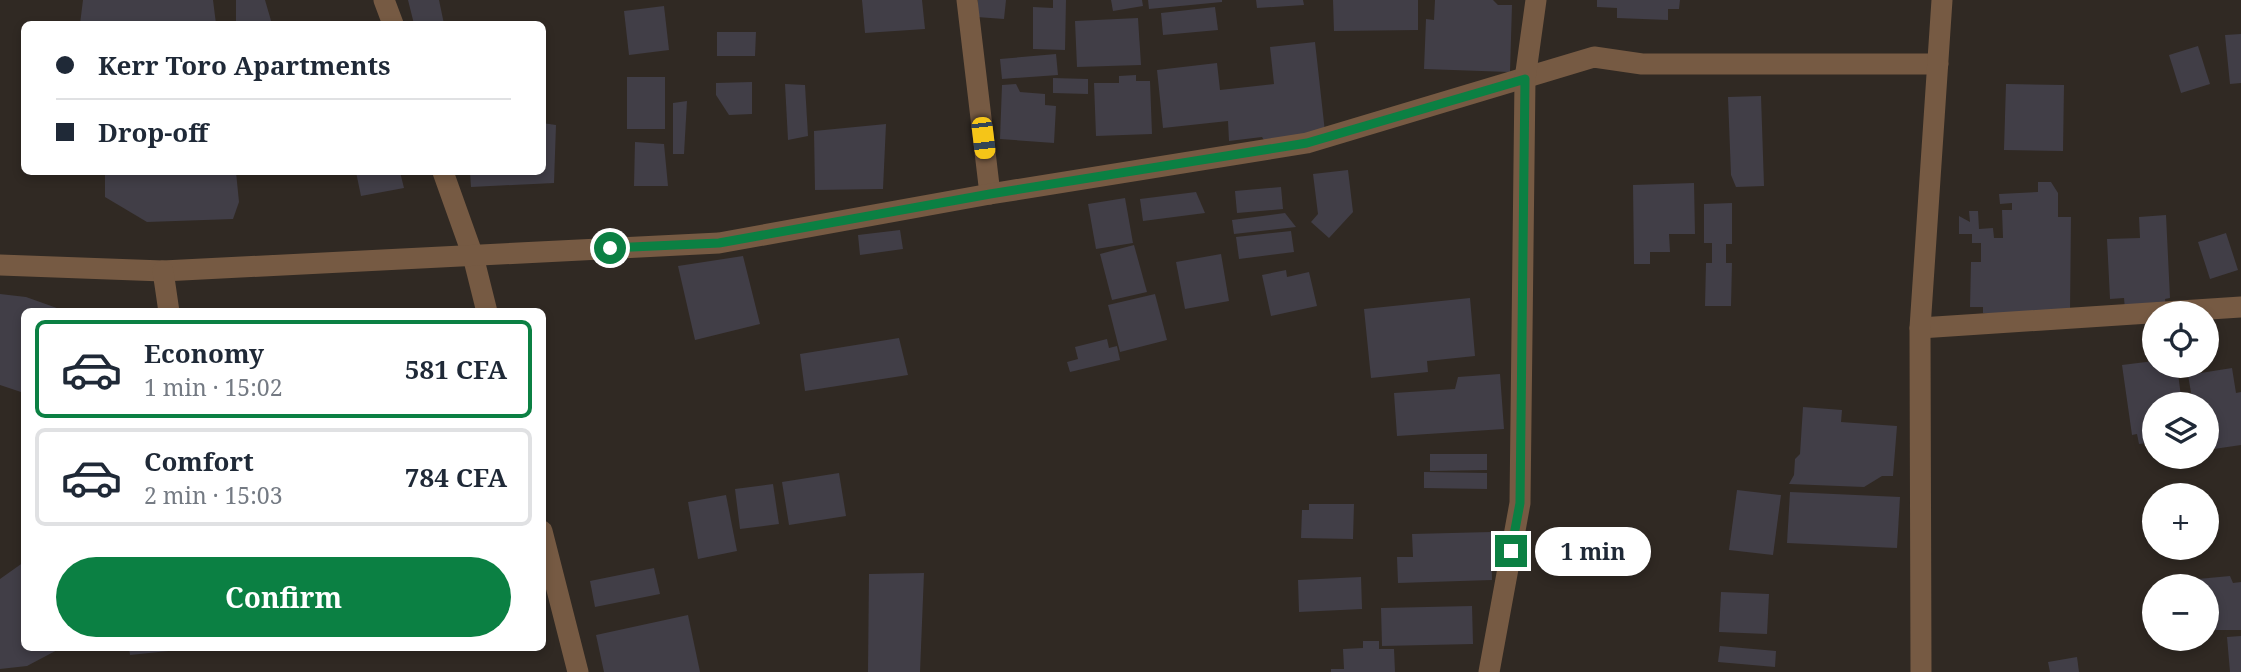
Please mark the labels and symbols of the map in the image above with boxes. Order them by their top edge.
car [971,116,996,160]
route start [594,232,626,264]
callout: 1 min [1536,526,1651,576]
route end [1495,535,1527,567]

